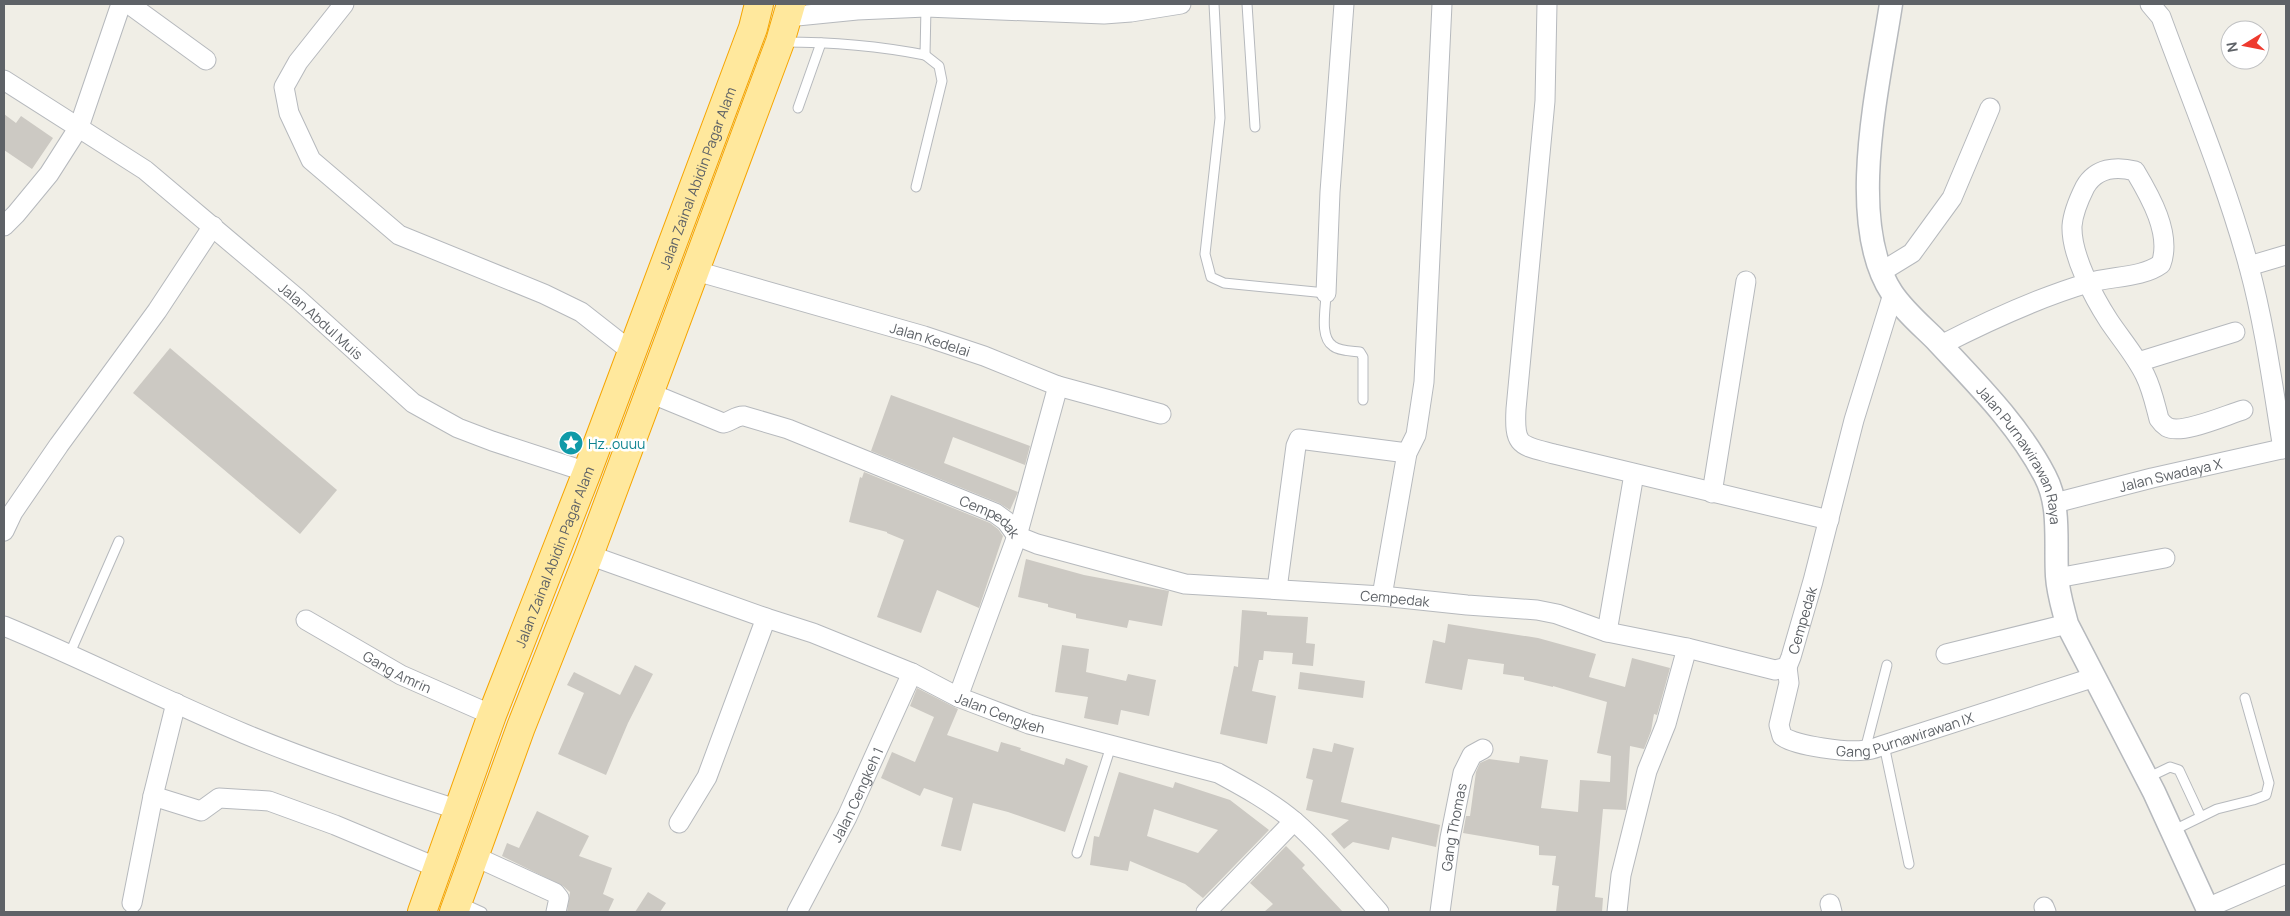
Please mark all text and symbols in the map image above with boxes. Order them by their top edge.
north arrow [2220,20,2270,70]
text: N [2221,41,2242,54]
street label: Jalan Zainal Abidin Pagar Alam [654,84,740,272]
street label: Jalan Abdul Muis [275,278,368,363]
street label: Jalan Kedelai [888,317,973,360]
street label: Jalan Purnawirawan Raya [1973,381,2066,525]
place icon: Hz..ouuu [558,430,584,456]
place label: Hz..ouuu [588,434,645,453]
street label: Jalan Swadaya X [2117,453,2224,496]
street label: Jalan Zainal Abidin Pagar Alam [510,463,598,650]
street label: Cempedak [957,490,1025,542]
street label: Cempedak [1783,583,1821,656]
street label: Cempedak [1360,585,1431,611]
street label: Gang Amrin [360,646,435,697]
street label: Jalan Cengkeh [953,687,1047,737]
street label: Gang Purnawirawan IX [1836,707,1976,760]
street label: Jalan Cengkeh 1 [826,744,887,845]
street label: Gang Thomas [1436,781,1470,872]

